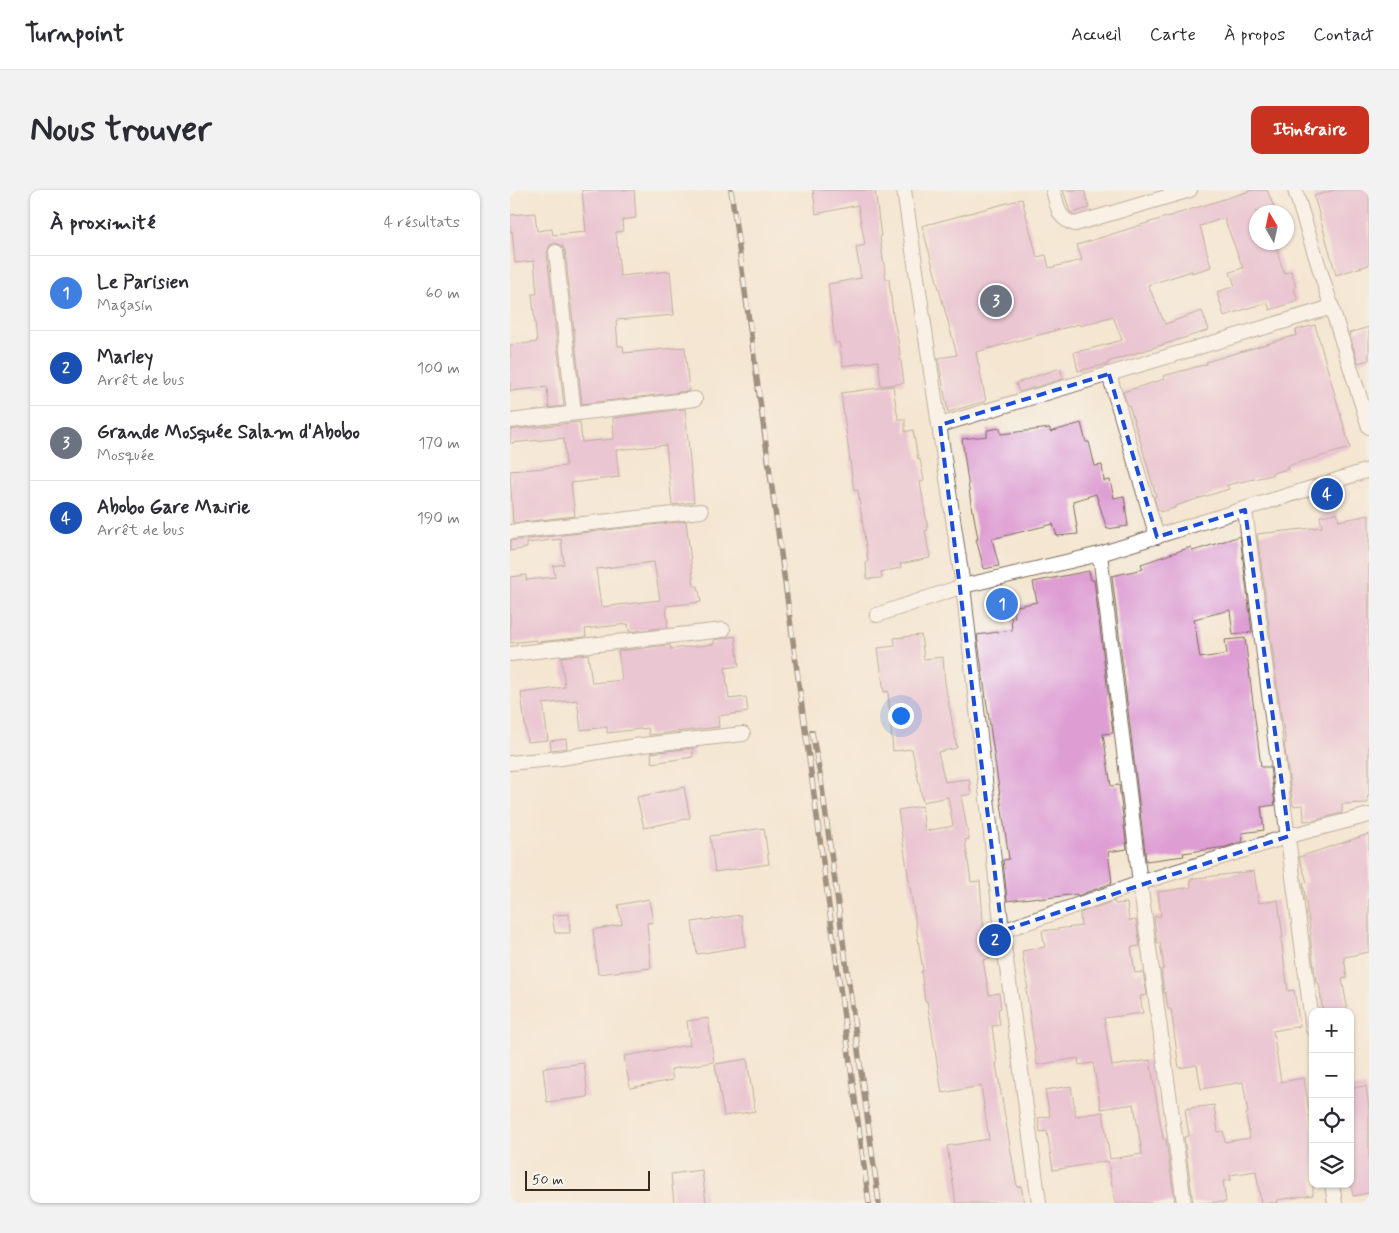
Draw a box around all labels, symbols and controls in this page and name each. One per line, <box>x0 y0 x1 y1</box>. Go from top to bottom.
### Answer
text: Turnpoint <box>25 19 125 50</box>
text: Accueil <box>1071 23 1122 47</box>
text: Carte <box>1150 23 1196 47</box>
text: À propos <box>1224 23 1285 47</box>
text: Contact <box>1313 23 1374 47</box>
button: Itinéraire <box>1251 106 1369 154</box>
text: Nous trouver <box>30 107 212 153</box>
north arrow <box>1249 205 1294 250</box>
text: À proximité <box>50 209 156 237</box>
text: 4 résultats <box>384 212 460 233</box>
text: Le Parisien <box>97 270 189 295</box>
pin: 3 <box>980 282 1012 320</box>
text: 1 <box>62 283 70 304</box>
text: 60 m <box>426 283 460 304</box>
text: Magasin <box>97 295 153 316</box>
text: Marley <box>97 345 153 370</box>
text: 2 <box>62 358 70 379</box>
text: 100 m <box>417 358 460 379</box>
text: Arrêt de bus <box>97 370 184 391</box>
text: Grande Mosquée Salam d'Abobo <box>97 420 360 445</box>
text: 3 <box>62 433 70 454</box>
text: 170 m <box>418 433 460 454</box>
text: Mosquée <box>97 445 155 466</box>
pin: 4 <box>1311 475 1343 513</box>
text: Abobo Gare Mairie <box>97 495 250 520</box>
text: 4 <box>61 508 71 529</box>
text: 190 m <box>417 508 460 529</box>
text: Arrêt de bus <box>97 520 184 541</box>
pin: 1 <box>986 585 1018 623</box>
your location <box>888 703 914 729</box>
pin: 2 <box>979 921 1011 959</box>
map controls <box>1309 1008 1354 1188</box>
button: + <box>1309 1008 1354 1053</box>
button: − <box>1309 1053 1354 1098</box>
button: locate <box>1309 1098 1354 1143</box>
button: layers <box>1309 1143 1354 1188</box>
scale bar <box>525 1168 650 1191</box>
text: 50 m <box>532 1171 563 1189</box>

